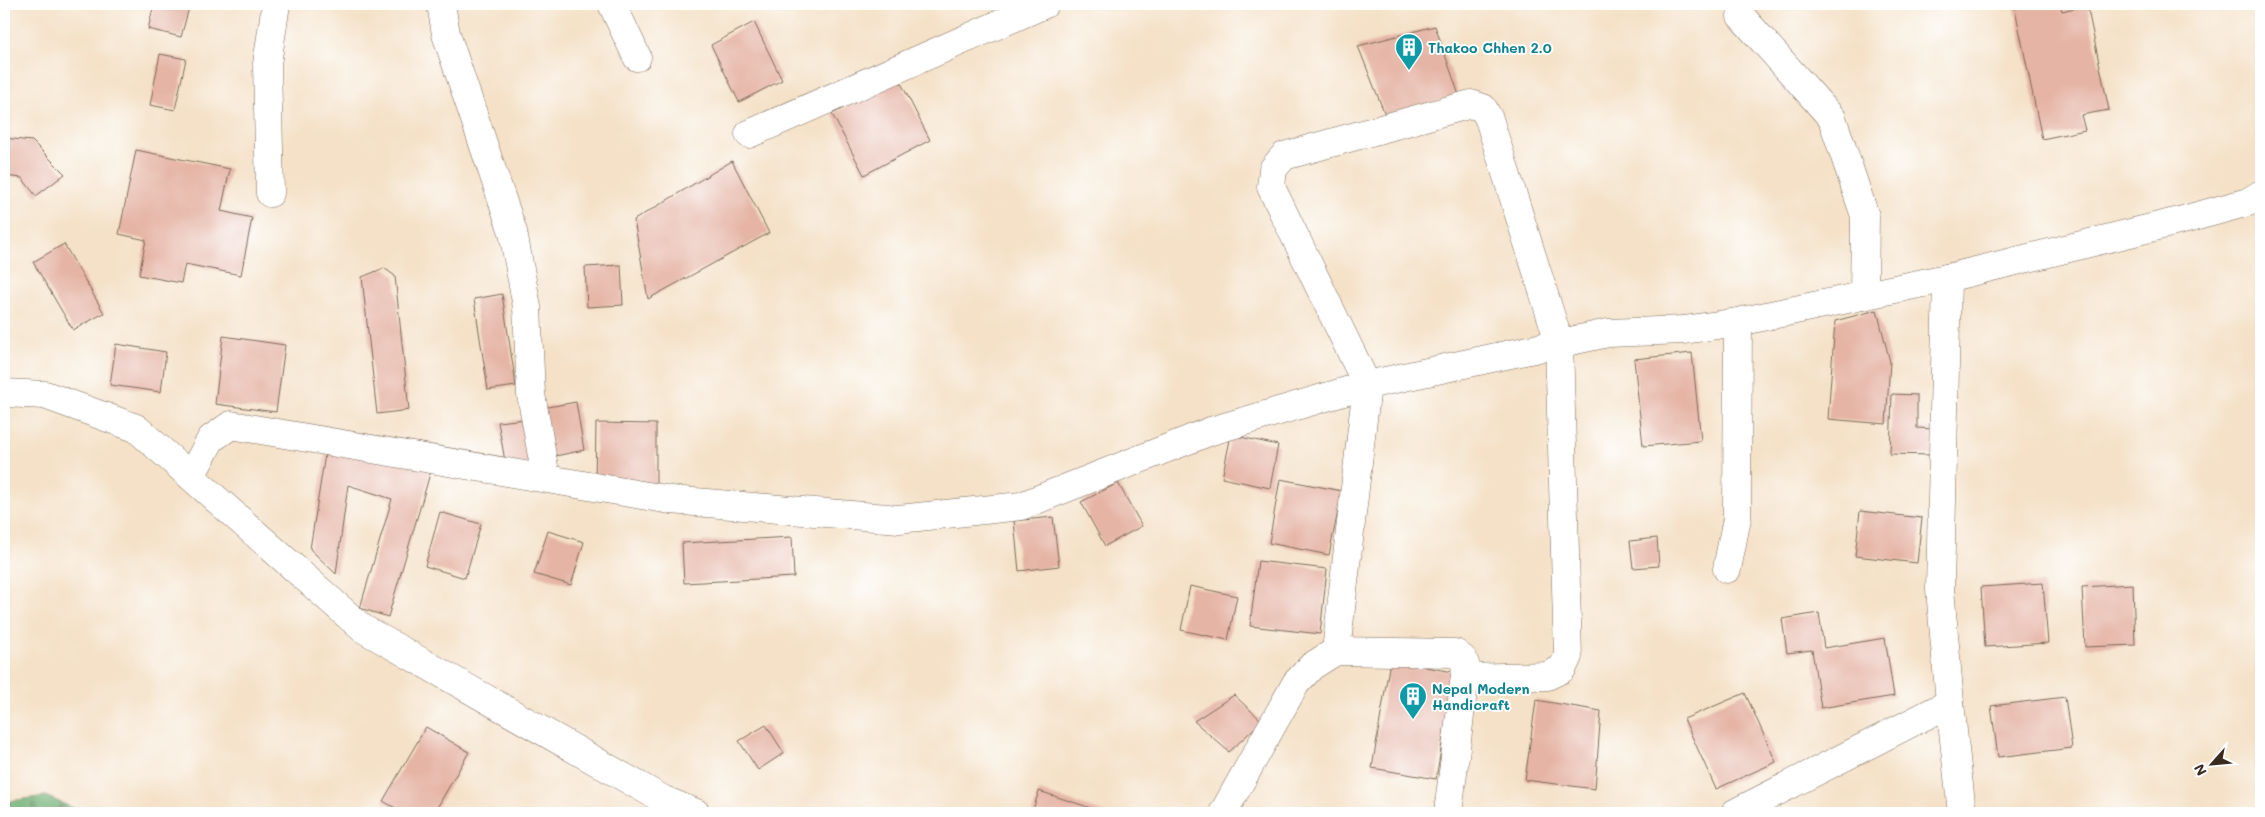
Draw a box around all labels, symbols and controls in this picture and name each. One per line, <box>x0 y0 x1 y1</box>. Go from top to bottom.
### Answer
building icon: Thakoo Chhen 2.0 <box>1394 32 1424 71</box>
place label: Thakoo Chhen 2.0 <box>1428 38 1552 57</box>
place label: Nepal Modern Handicraft <box>1432 679 1530 714</box>
building icon: Nepal Modern Handicraft <box>1398 681 1428 720</box>
north arrow <box>2188 740 2238 790</box>
text: N <box>2189 761 2211 779</box>

